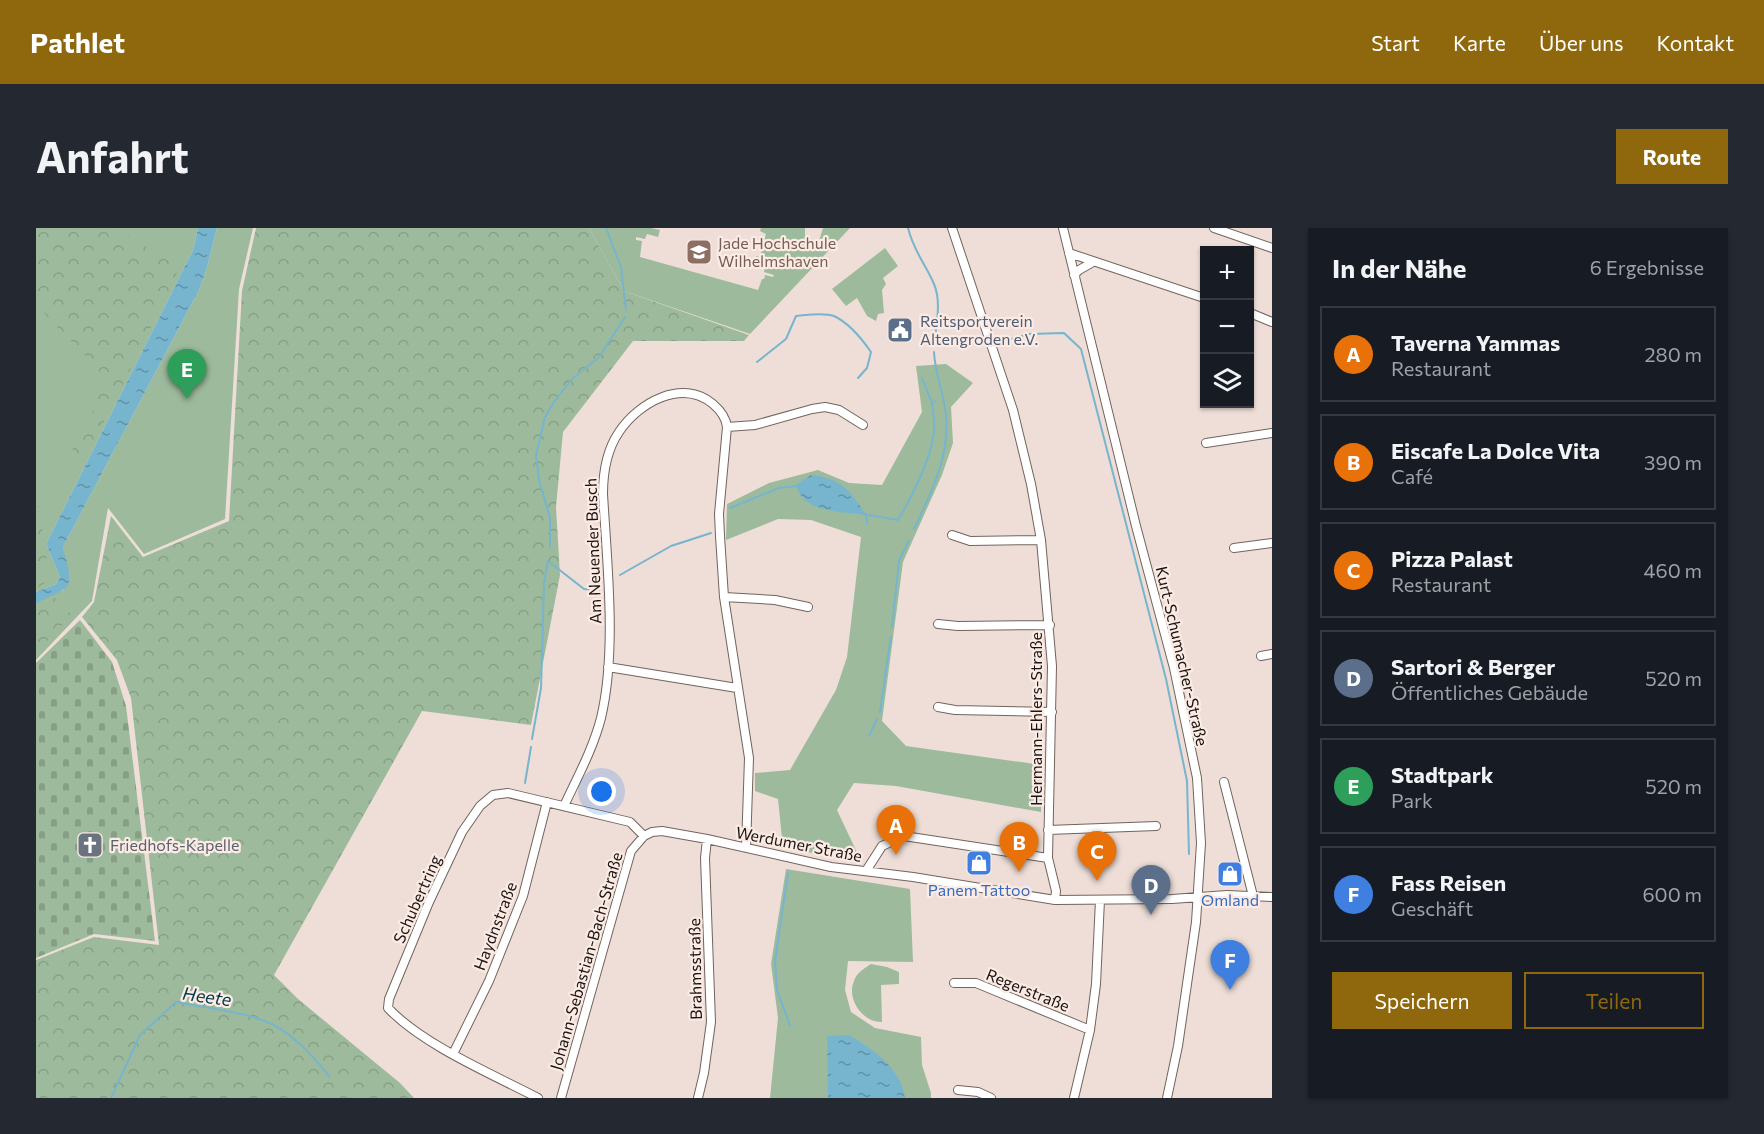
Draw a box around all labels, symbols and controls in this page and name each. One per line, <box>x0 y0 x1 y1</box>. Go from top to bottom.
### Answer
text: Pathlet <box>30 25 125 59</box>
text: Start <box>1371 30 1420 55</box>
text: Karte <box>1453 30 1506 55</box>
text: Über uns <box>1539 30 1623 55</box>
text: Kontakt <box>1656 30 1734 55</box>
button: Route <box>1616 129 1728 184</box>
text: Anfahrt <box>36 130 189 182</box>
place label: Jade Hochschule Wilhelmshaven <box>718 233 836 270</box>
school or university icon: Jade Hochschule Wilhelmshaven <box>684 237 714 267</box>
map controls <box>1200 246 1254 408</box>
button: + <box>1200 246 1254 300</box>
text: In der Nähe <box>1332 252 1467 283</box>
text: 6 Ergebnisse <box>1590 255 1704 279</box>
button: − <box>1200 300 1254 354</box>
place label: Reitsportverein Altengroden e.V. <box>920 311 1038 348</box>
public building icon: Reitsportverein Altengroden e.V. <box>885 315 915 345</box>
text: Taverna Yammas <box>1391 329 1560 356</box>
text: A <box>1346 342 1361 366</box>
text: 280 m <box>1644 342 1702 366</box>
pin: E <box>168 350 206 399</box>
button: layers <box>1200 354 1254 408</box>
text: Restaurant <box>1391 356 1491 380</box>
text: Eiscafe La Dolce Vita <box>1391 437 1600 464</box>
text: B <box>1347 450 1360 474</box>
text: 390 m <box>1644 450 1702 474</box>
text: Café <box>1391 464 1433 488</box>
street label: Am Neuender Busch <box>580 478 605 624</box>
text: Pizza Palast <box>1391 545 1513 572</box>
text: C <box>1347 558 1360 582</box>
text: 460 m <box>1644 558 1702 582</box>
street label: Kurt-Schumacher-Straße <box>1153 564 1212 748</box>
text: Restaurant <box>1391 572 1491 596</box>
street label: Hermann-Ehlers-Straße <box>1026 632 1045 806</box>
text: Sartori & Berger <box>1391 653 1555 680</box>
text: D <box>1346 666 1361 690</box>
text: 520 m <box>1645 666 1702 690</box>
text: Öffentliches Gebäude <box>1391 680 1588 704</box>
text: Stadtpark <box>1391 761 1493 788</box>
text: E <box>1348 774 1359 798</box>
text: 520 m <box>1645 774 1702 798</box>
your location <box>587 777 616 806</box>
text: Park <box>1391 788 1433 812</box>
pin: A <box>876 806 916 855</box>
street label: Werdumer Straße <box>734 822 864 865</box>
pin: B <box>1000 822 1038 872</box>
church icon: Friedhofs-Kapelle <box>75 830 105 860</box>
pin: C <box>1078 832 1116 881</box>
place label: Friedhofs-Kapelle <box>110 835 239 854</box>
shop icon: Panem Tattoo <box>964 848 994 878</box>
street label: Johann-Sebastian-Bach-Straße <box>545 850 626 1072</box>
street label: Schubertring <box>389 851 445 946</box>
shop icon: Omland <box>1215 859 1245 889</box>
pin: D <box>1132 866 1170 915</box>
text: Fass Reisen <box>1391 869 1506 896</box>
street label: Haydnstraße <box>469 879 520 973</box>
place label: Panem Tattoo <box>928 880 1030 899</box>
text: F <box>1348 882 1359 906</box>
text: 600 m <box>1642 882 1702 906</box>
place label: Omland <box>1201 890 1259 909</box>
text: Geschäft <box>1391 896 1473 920</box>
street label: Brahmsstraße <box>684 918 705 1020</box>
pin: F <box>1210 940 1250 990</box>
street label: Regerstraße <box>984 964 1073 1015</box>
button: Speichern <box>1332 972 1512 1029</box>
button: Teilen <box>1524 972 1704 1029</box>
water label: Heete <box>181 982 233 1010</box>

